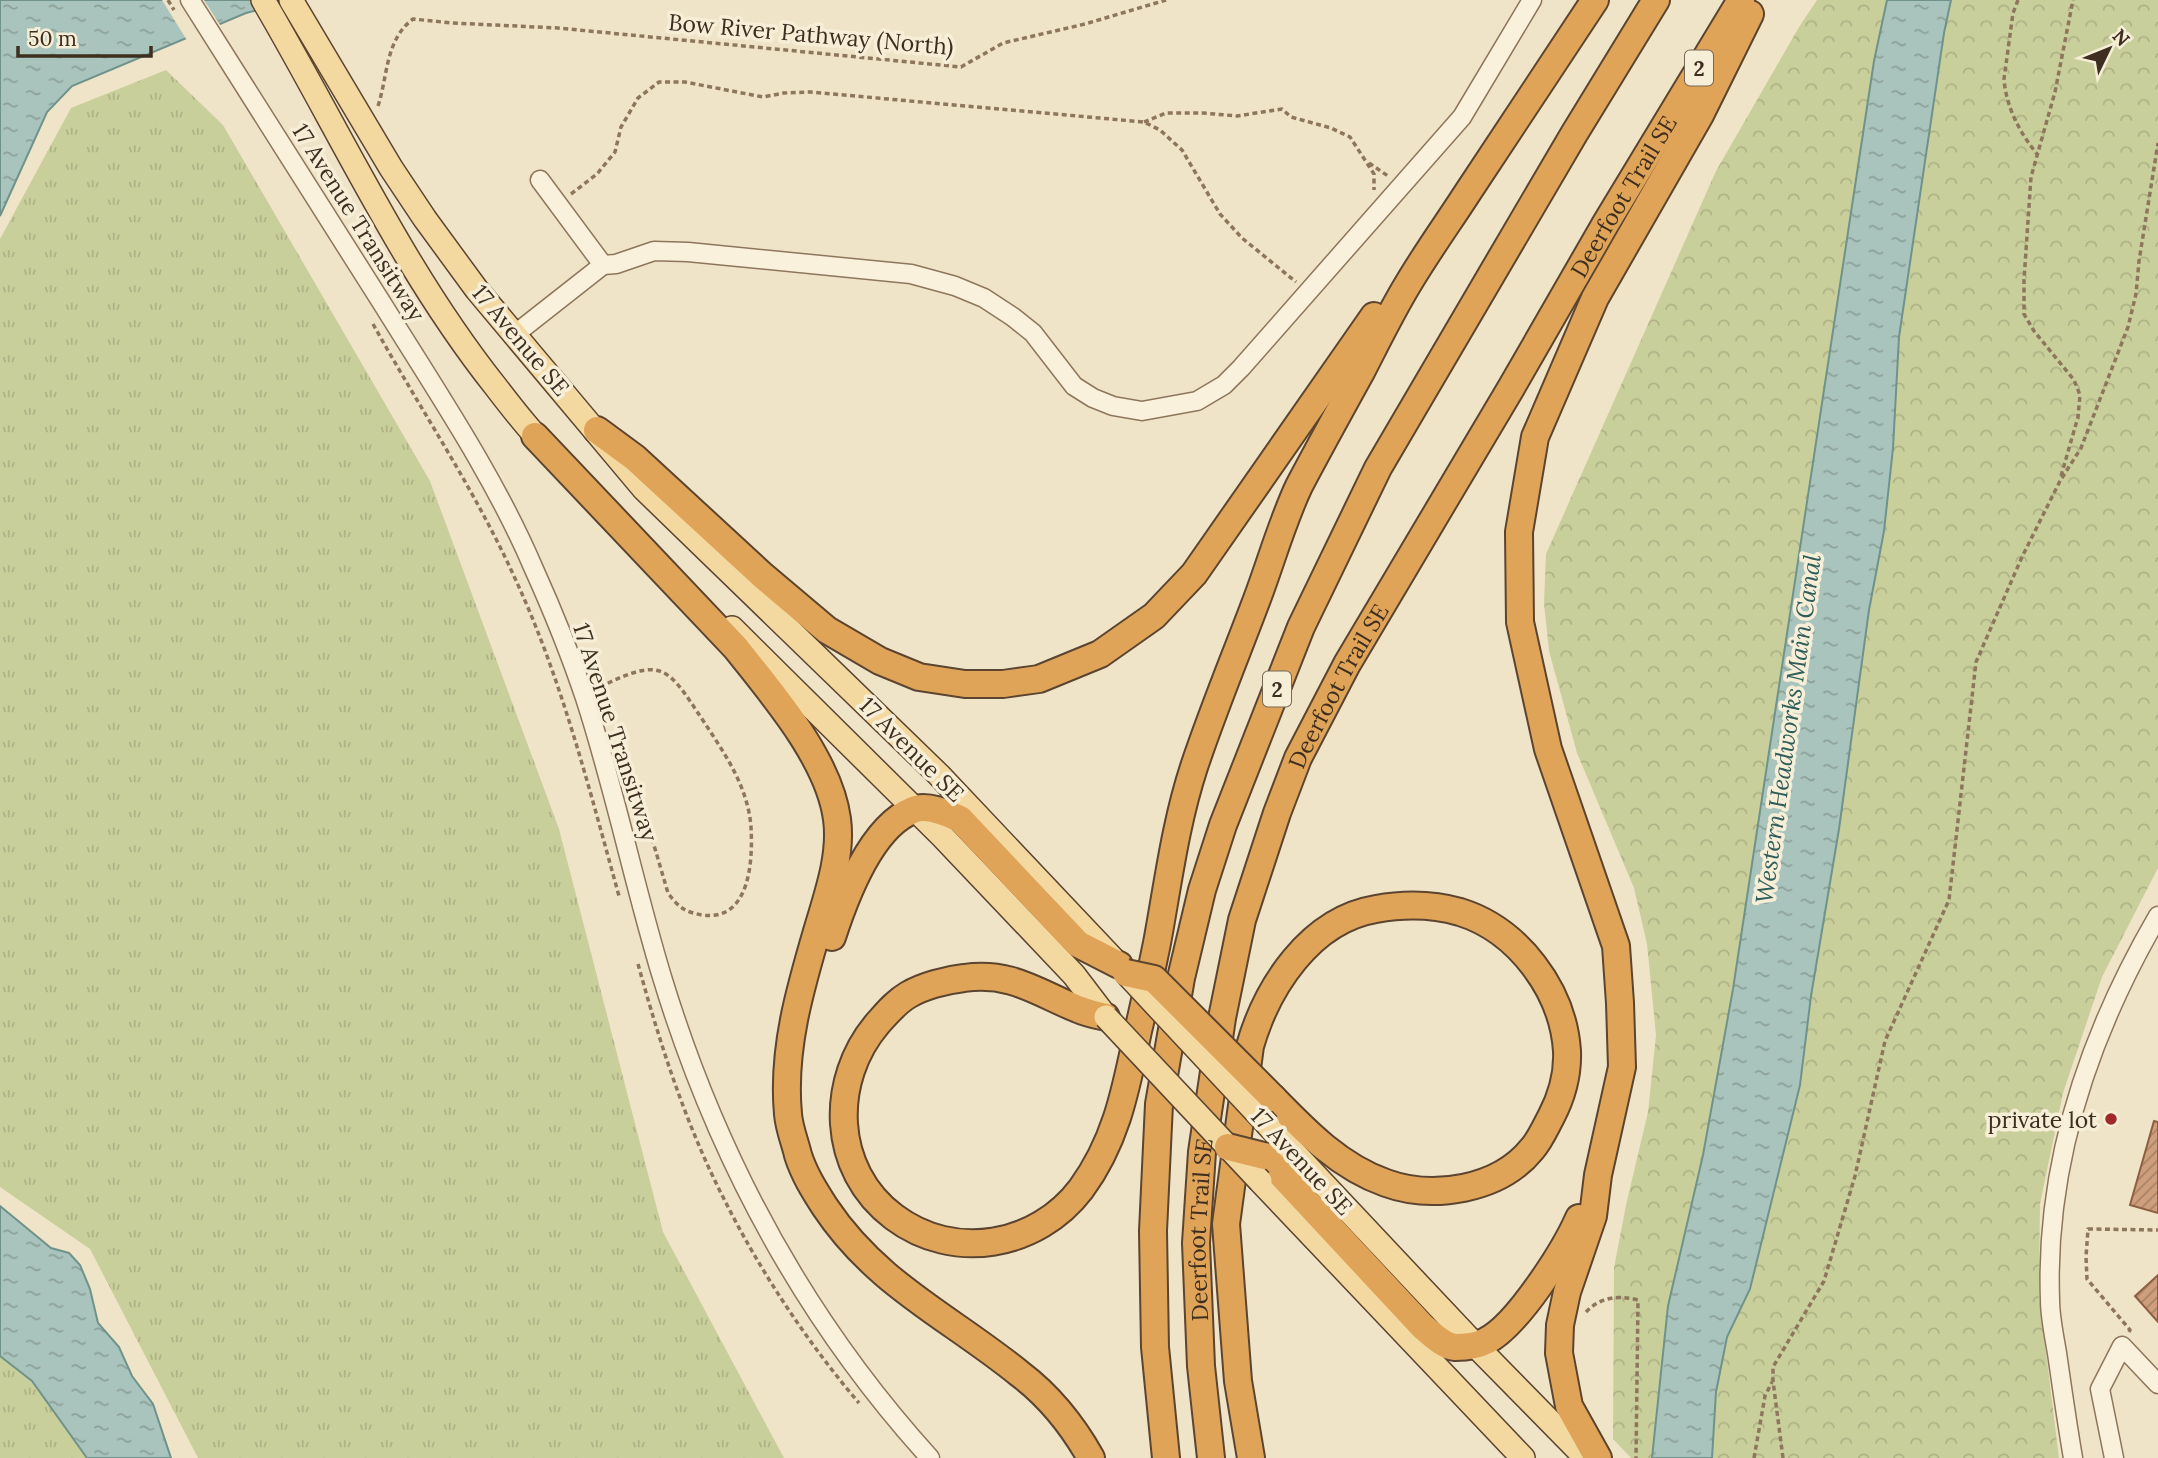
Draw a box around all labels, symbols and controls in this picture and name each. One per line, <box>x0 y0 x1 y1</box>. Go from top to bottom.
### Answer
street label: Bow River Pathway (North) <box>667 7 955 62</box>
scale bar <box>18 14 150 58</box>
north arrow <box>2074 14 2144 84</box>
text: N <box>2108 24 2135 51</box>
text: 50 m <box>28 25 77 52</box>
road number: 2 <box>1685 50 1713 86</box>
street label: Deerfoot Trail SE <box>1563 110 1682 282</box>
street label: 17 Avenue Transitway <box>286 118 432 327</box>
street label: 17 Avenue SE <box>466 278 576 402</box>
water label: Western Headworks Main Canal <box>1748 552 1828 905</box>
street label: Deerfoot Trail SE <box>1281 598 1394 772</box>
street label: 17 Avenue Transitway <box>567 619 665 846</box>
road number: 2 <box>1263 672 1291 706</box>
street label: 17 Avenue SE <box>853 690 971 808</box>
street label: 17 Avenue SE <box>1245 1101 1359 1221</box>
place label: private lot <box>1988 1105 2097 1134</box>
marker: private lot <box>2103 1111 2119 1127</box>
street label: Deerfoot Trail SE <box>1181 1136 1218 1322</box>

